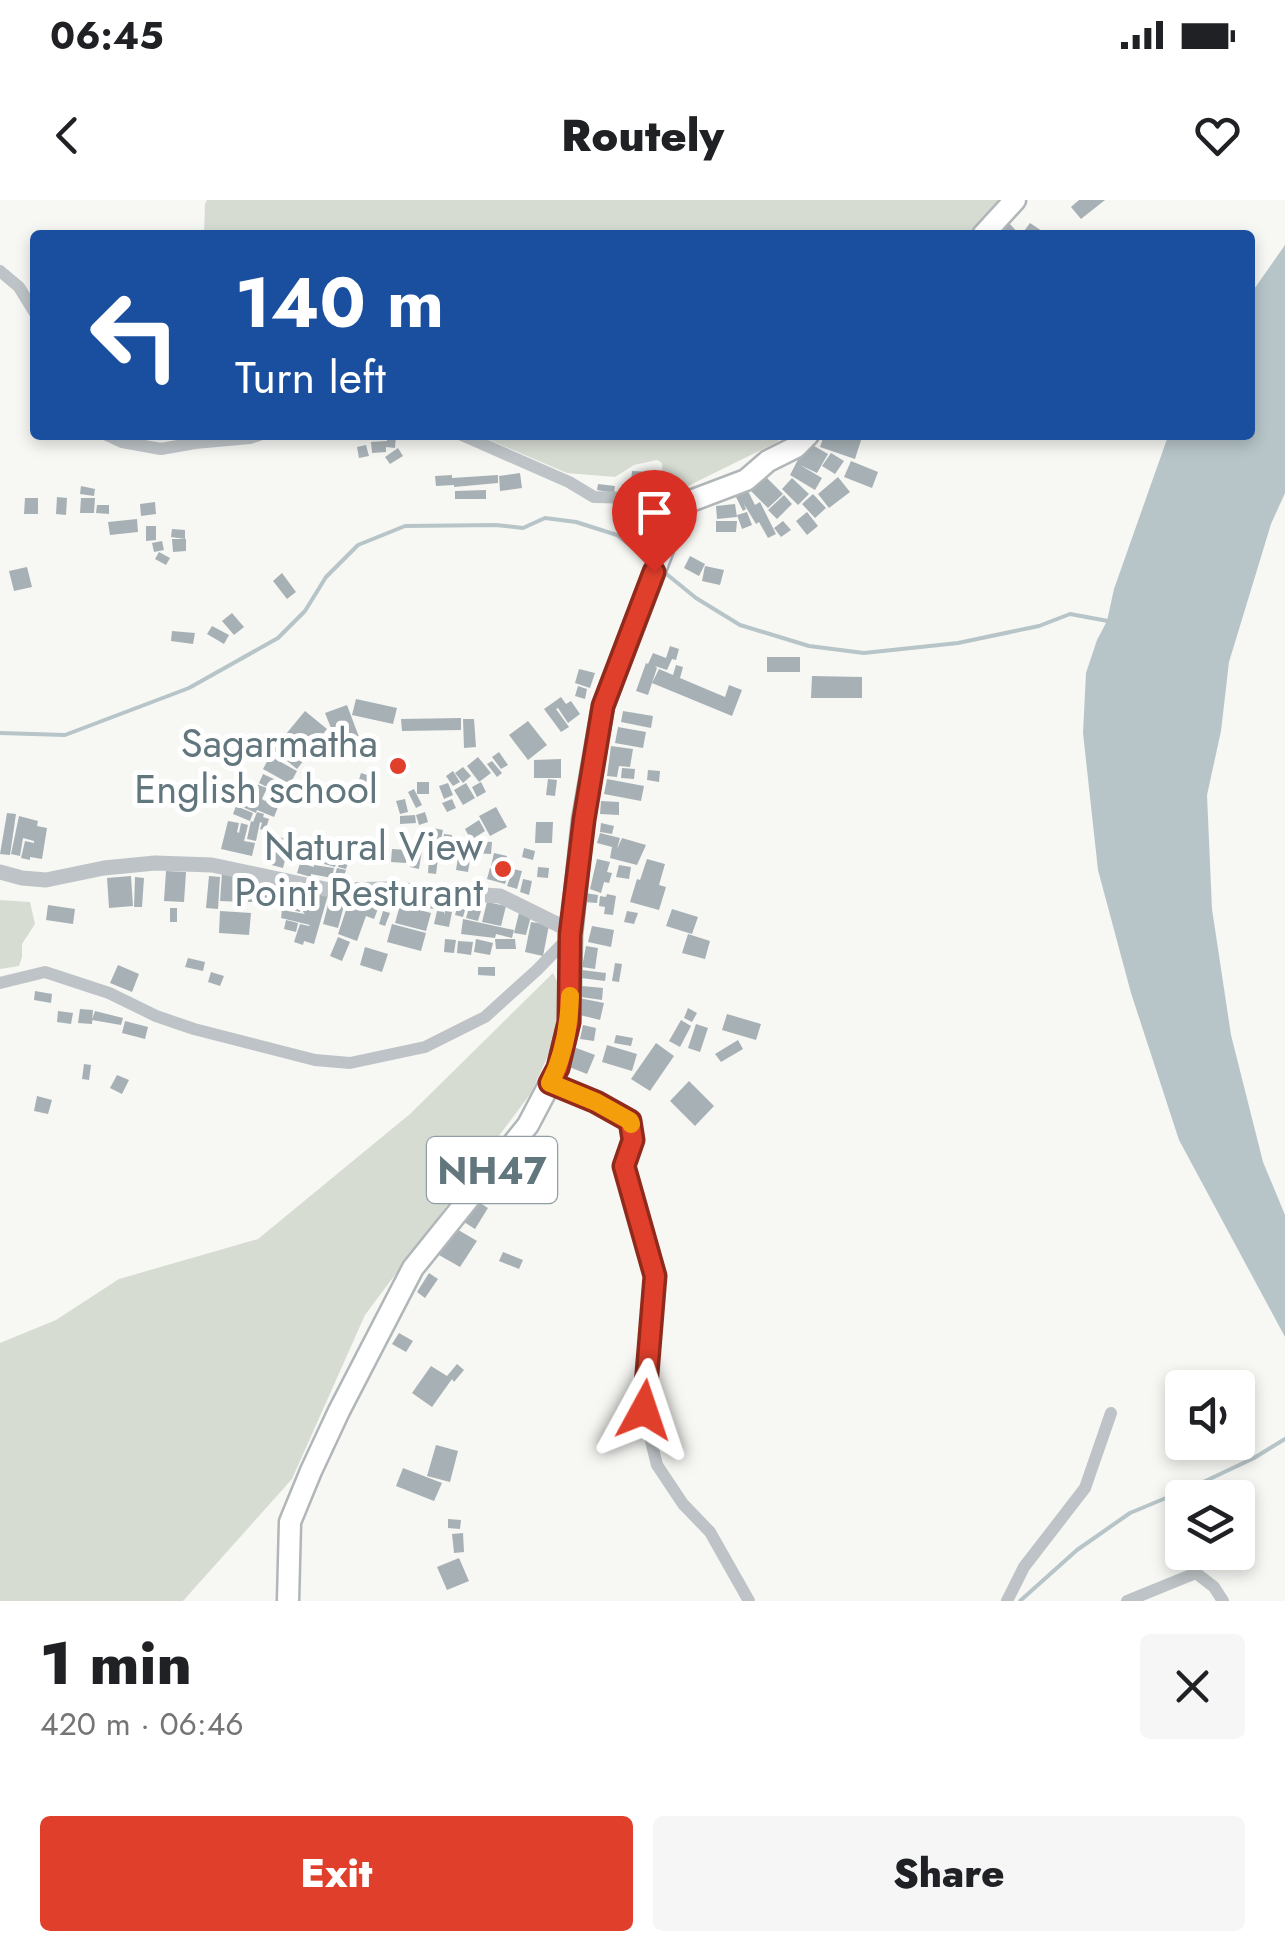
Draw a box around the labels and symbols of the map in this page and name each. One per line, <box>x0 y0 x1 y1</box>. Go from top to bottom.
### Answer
pin <box>612 470 697 573</box>
place label: Sagarmatha English school <box>134 714 378 818</box>
marker: Sagarmatha English school <box>387 755 409 777</box>
place label: Natural View Point Resturant <box>234 817 483 921</box>
marker: Natural View Point Resturant <box>492 858 514 880</box>
road number: NH47 <box>427 1137 557 1203</box>
position arrow <box>592 1358 696 1462</box>

